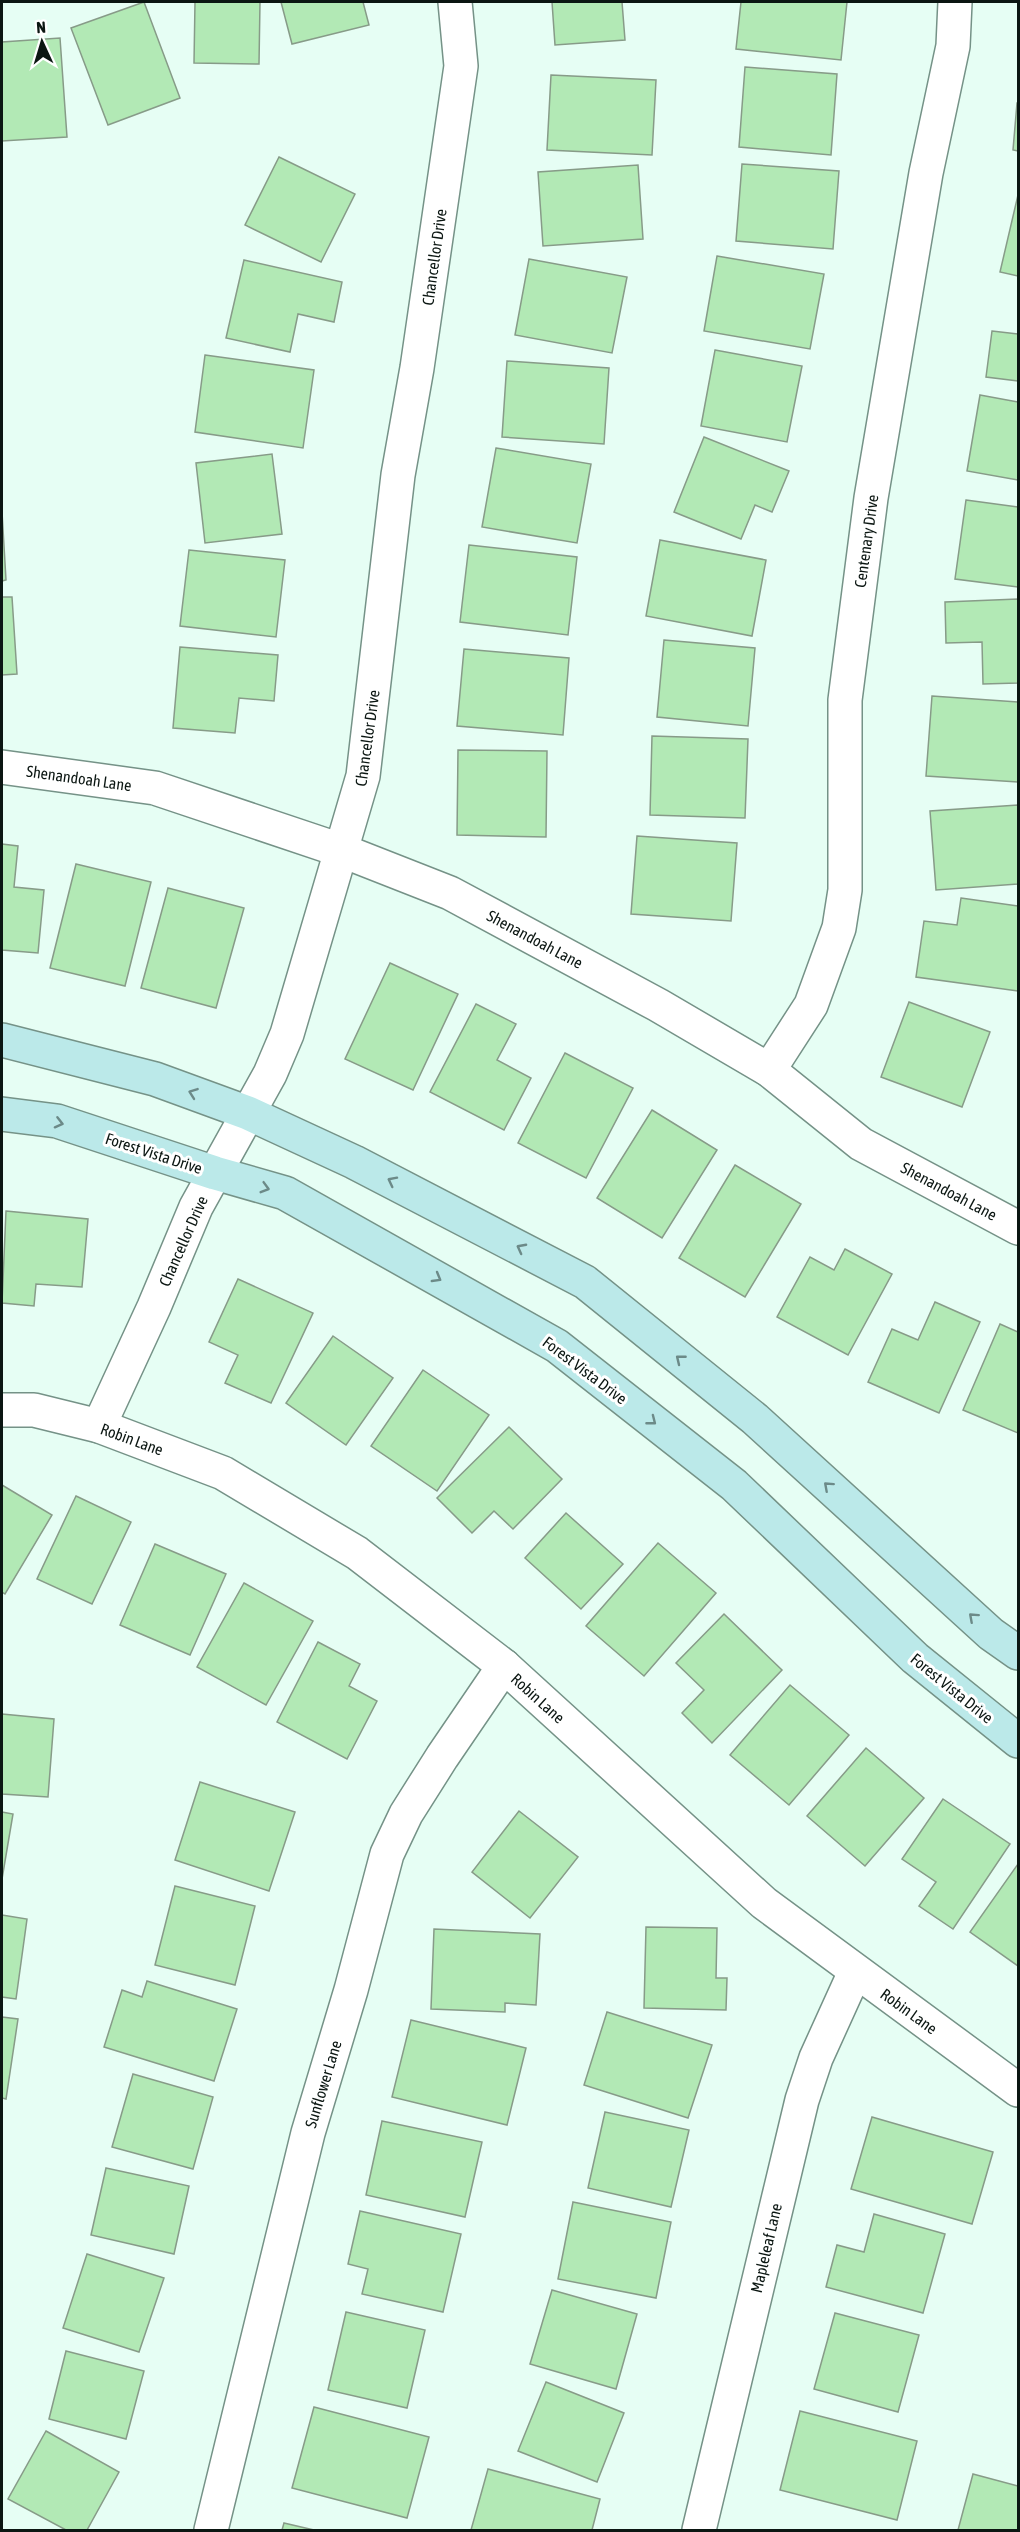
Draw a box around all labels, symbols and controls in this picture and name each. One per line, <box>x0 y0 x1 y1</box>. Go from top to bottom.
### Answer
north arrow <box>12 12 72 72</box>
text: N <box>36 18 46 36</box>
street label: Chancellor Drive <box>418 208 450 306</box>
street label: Centenary Drive <box>851 493 882 589</box>
street label: Chancellor Drive <box>351 689 383 787</box>
street label: Shenandoah Lane <box>25 762 133 794</box>
street label: Shenandoah Lane <box>484 906 586 972</box>
one-way arrow <box>188 1088 199 1100</box>
one-way arrow <box>54 1115 64 1128</box>
street label: Forest Vista Drive <box>103 1129 205 1177</box>
street label: Shenandoah Lane <box>898 1158 1000 1224</box>
one-way arrow <box>387 1177 398 1188</box>
one-way arrow <box>260 1180 270 1193</box>
street label: Chancellor Drive <box>155 1193 211 1289</box>
one-way arrow <box>516 1244 527 1256</box>
one-way arrow <box>431 1271 442 1282</box>
street label: Forest Vista Drive <box>539 1333 631 1407</box>
one-way arrow <box>676 1356 687 1367</box>
one-way arrow <box>645 1413 656 1424</box>
street label: Robin Lane <box>98 1419 166 1459</box>
one-way arrow <box>825 1482 835 1493</box>
one-way arrow <box>969 1613 979 1624</box>
street label: Forest Vista Drive <box>907 1649 997 1727</box>
street label: Robin Lane <box>508 1669 568 1727</box>
street label: Robin Lane <box>877 1984 941 2038</box>
street label: Sunflower Lane <box>301 2038 345 2130</box>
street label: Mapleleaf Lane <box>747 2202 786 2295</box>

